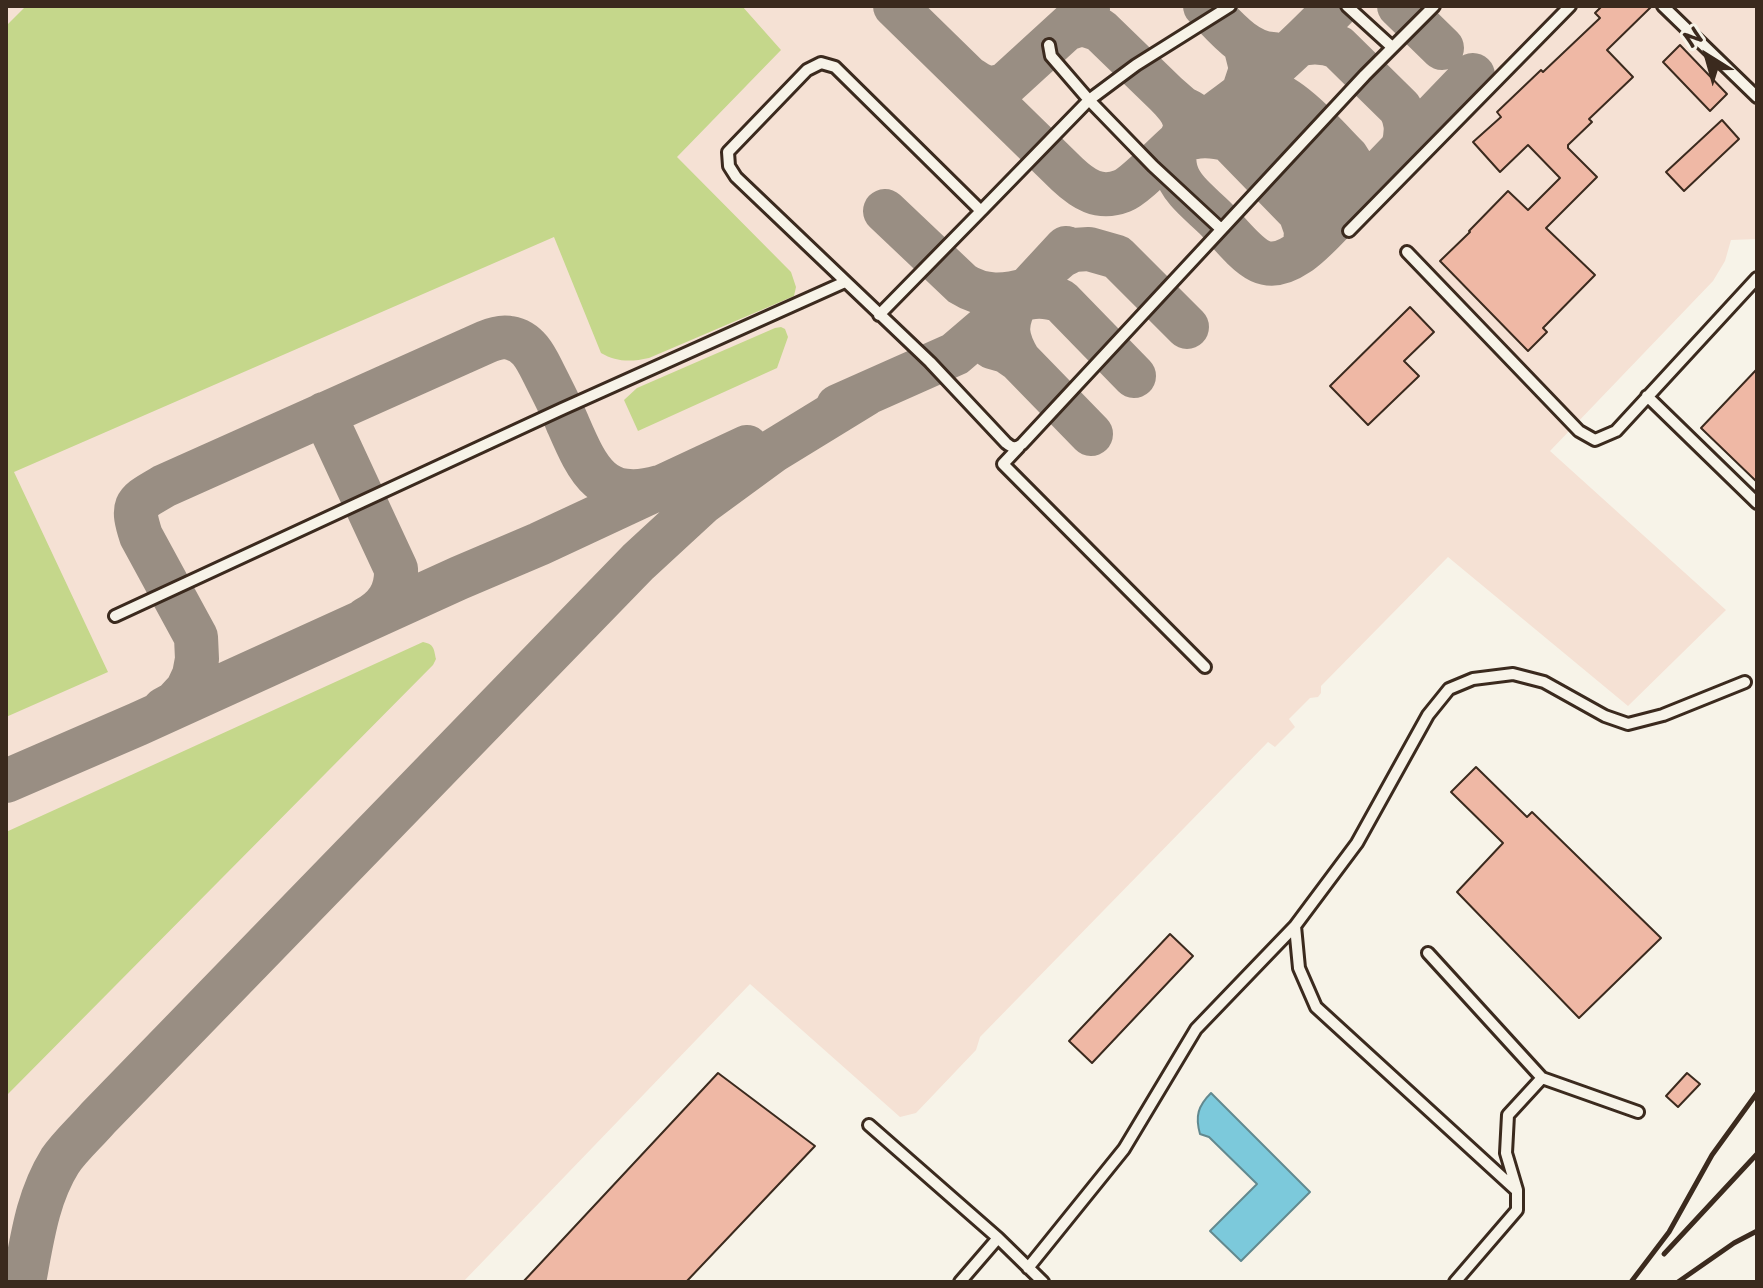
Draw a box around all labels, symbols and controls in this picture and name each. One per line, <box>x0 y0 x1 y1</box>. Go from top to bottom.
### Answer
north arrow <box>1667 16 1747 96</box>
text: N <box>1675 18 1709 55</box>

